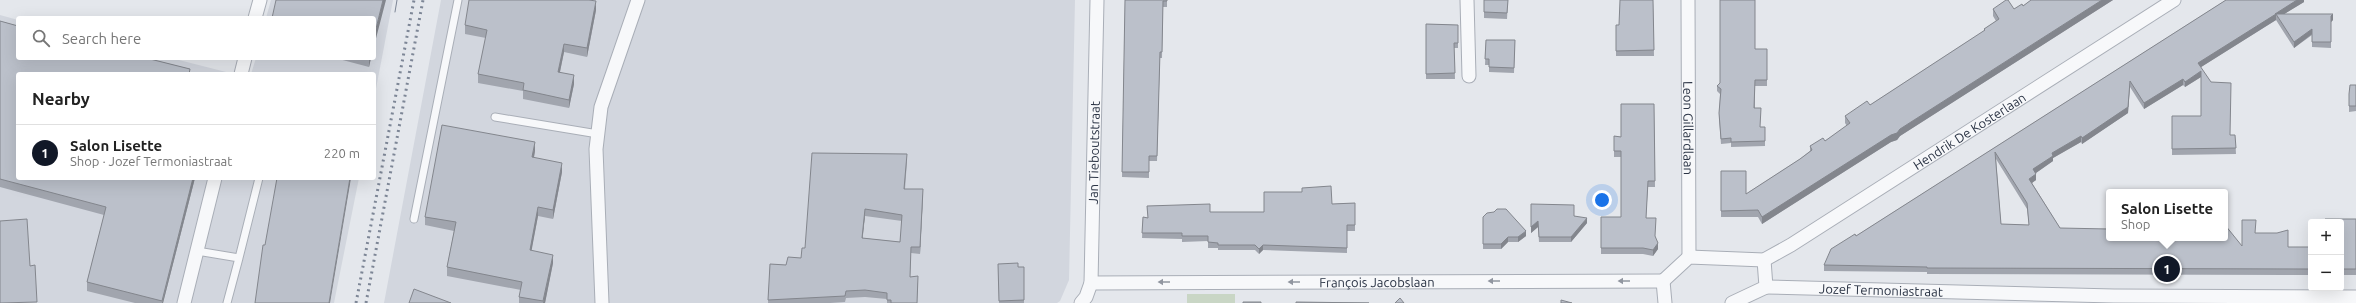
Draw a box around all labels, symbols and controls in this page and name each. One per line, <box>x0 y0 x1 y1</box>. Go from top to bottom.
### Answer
search box <box>16 16 376 60</box>
icon: search <box>30 27 52 49</box>
text: Search here <box>62 30 141 47</box>
street label: Leon Gillardlaan <box>1681 81 1696 175</box>
text: Nearby <box>32 89 90 108</box>
street label: Hendrik De Kosterlaan <box>1910 90 2028 172</box>
street label: Jan Tieboutstraat <box>1086 101 1102 205</box>
text: Salon Lisette <box>70 137 162 154</box>
text: 1 <box>41 146 49 160</box>
text: 220 m <box>324 146 360 160</box>
text: Shop · Jozef Termoniastraat <box>70 154 232 168</box>
popup <box>2106 189 2228 241</box>
your location <box>1592 190 1612 210</box>
text: Salon Lisette <box>2121 200 2213 217</box>
text: Shop <box>2121 217 2150 231</box>
map controls <box>2308 219 2344 291</box>
button: + <box>2308 219 2344 255</box>
pin: 1 <box>2154 254 2180 284</box>
button: − <box>2308 255 2344 291</box>
street label: François Jacobslaan <box>1319 275 1435 289</box>
one-way arrow <box>1487 278 1500 284</box>
one-way arrow <box>1617 278 1630 284</box>
one-way arrow <box>1157 279 1170 285</box>
one-way arrow <box>1287 279 1300 285</box>
street label: Jozef Termoniastraat <box>1819 281 1943 299</box>

